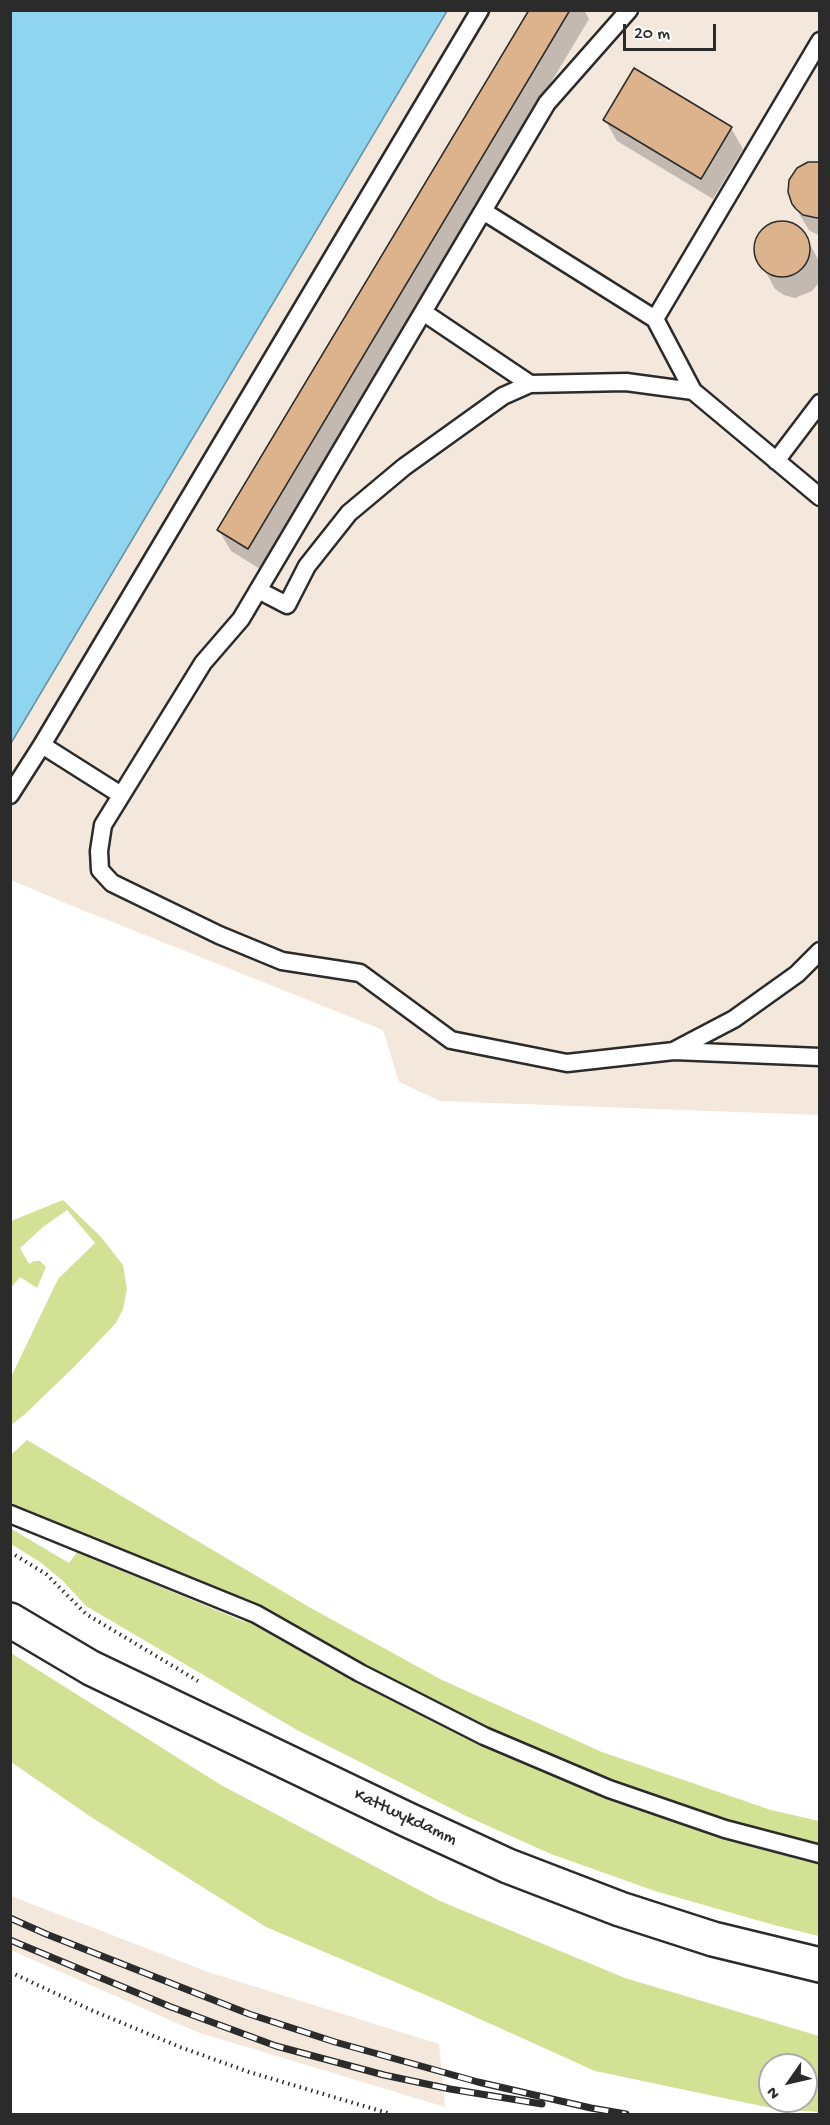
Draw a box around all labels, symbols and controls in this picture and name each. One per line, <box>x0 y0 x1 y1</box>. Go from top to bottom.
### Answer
scale bar <box>626 12 719 50</box>
text: 20 m <box>634 24 670 45</box>
street label: Kattwykdamm <box>350 1785 460 1851</box>
north arrow <box>758 2053 818 2113</box>
text: N <box>764 2083 785 2102</box>

